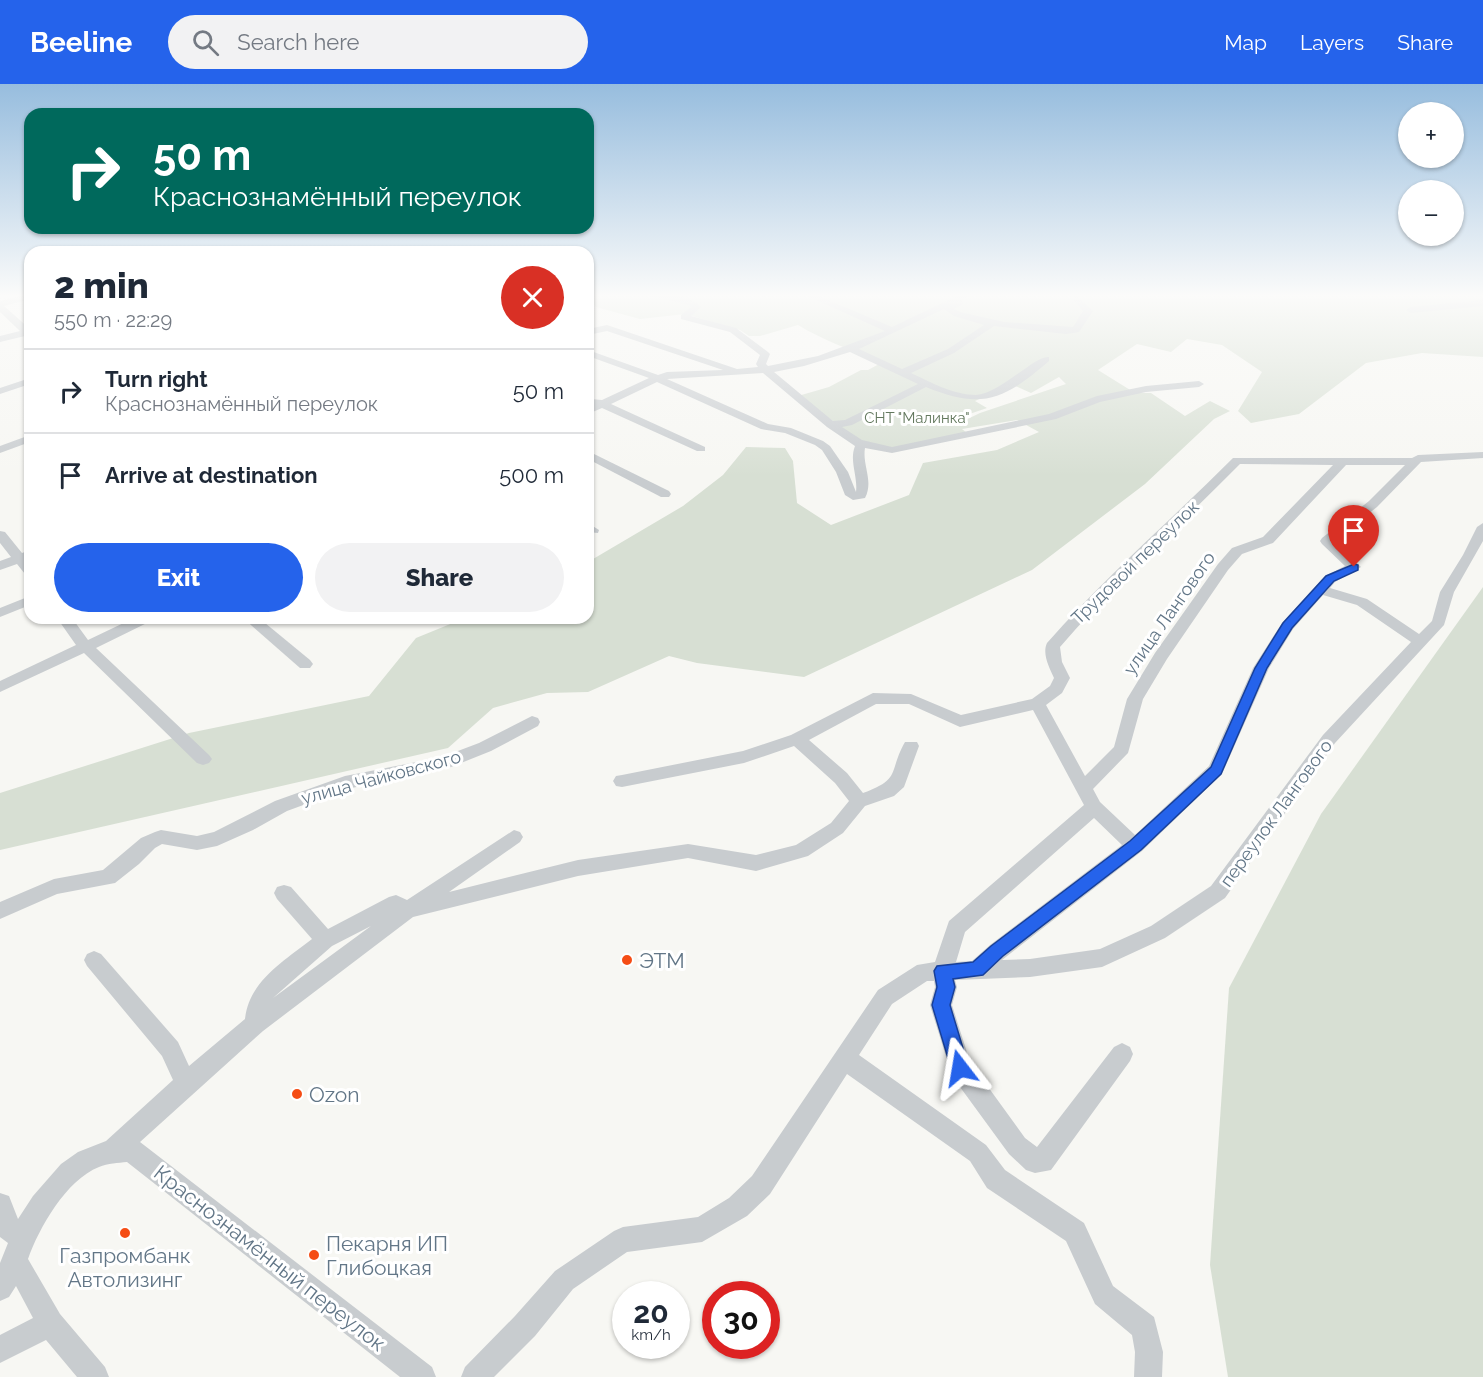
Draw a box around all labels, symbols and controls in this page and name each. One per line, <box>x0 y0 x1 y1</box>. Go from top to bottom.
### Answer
search box <box>168 15 588 69</box>
text: Beeline <box>30 26 132 59</box>
icon: search <box>189 26 222 59</box>
text: Search here <box>237 29 359 55</box>
text: Map <box>1224 30 1267 55</box>
text: Layers <box>1300 30 1364 55</box>
text: Share <box>1397 30 1453 55</box>
map controls <box>1398 102 1464 246</box>
button: + <box>1398 102 1464 168</box>
text: 50 m <box>153 131 251 180</box>
icon: right <box>54 132 132 210</box>
button: − <box>1398 180 1464 246</box>
text: Краснознамённый переулок <box>153 181 522 212</box>
text: 2 min <box>54 264 149 306</box>
button: close <box>501 266 564 329</box>
text: 550 m · 22:29 <box>54 308 172 332</box>
text: Turn right <box>105 366 208 392</box>
icon: right <box>54 375 87 408</box>
text: 50 m <box>513 378 564 404</box>
text: Краснознамённый переулок <box>105 392 378 416</box>
park label: СНТ "Малинка" <box>864 409 970 427</box>
icon: arrive <box>54 459 87 492</box>
text: Arrive at destination <box>105 462 318 488</box>
text: 500 m <box>499 462 564 488</box>
street label: Трудовой переулок <box>1067 496 1203 628</box>
pin <box>1328 505 1379 567</box>
icon: arrive <box>1337 514 1370 547</box>
button: Exit <box>54 543 303 612</box>
button: Share <box>315 543 564 612</box>
street label: улица Лангового <box>1119 547 1219 679</box>
street label: переулок Лангового <box>1216 735 1337 891</box>
street label: улица Чайковского <box>299 746 463 808</box>
place label: ЭТМ <box>639 948 685 973</box>
marker: ЭТМ <box>620 953 634 967</box>
position arrow <box>928 1036 992 1100</box>
place label: Ozon <box>309 1082 360 1107</box>
marker: Ozon <box>290 1087 304 1101</box>
street label: Краснознамённый переулок <box>149 1160 391 1356</box>
marker: Газпромбанк Автолизинг <box>118 1226 132 1240</box>
place label: Пекарня ИП Глибоцкая <box>326 1231 448 1280</box>
place label: Газпромбанк Автолизинг <box>59 1243 191 1292</box>
marker: Пекарня ИП Глибоцкая <box>307 1248 321 1262</box>
speed limit sign: 30 <box>702 1281 780 1359</box>
text: 20 <box>633 1295 669 1330</box>
text: km/h <box>631 1326 671 1344</box>

